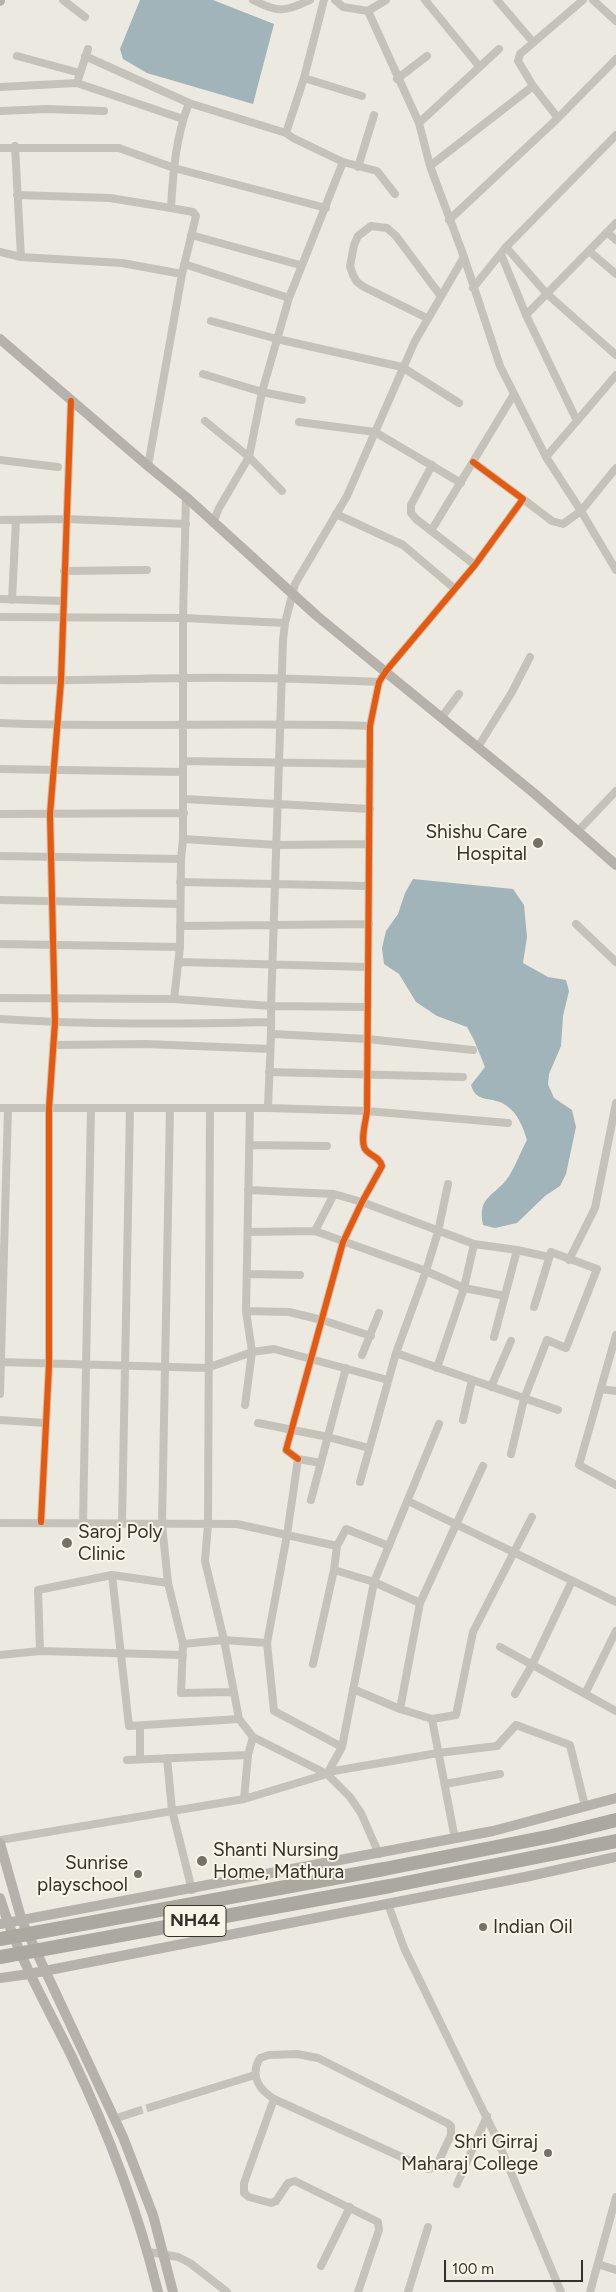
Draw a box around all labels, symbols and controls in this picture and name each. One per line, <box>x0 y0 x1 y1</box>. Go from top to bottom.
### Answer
place label: Shishu Care Hospital <box>425 821 527 865</box>
marker: Shishu Care Hospital <box>531 836 545 850</box>
place label: Saroj Poly Clinic <box>78 1521 163 1565</box>
marker: Saroj Poly Clinic <box>60 1536 74 1550</box>
place label: Shanti Nursing Home, Mathura <box>213 1839 344 1883</box>
place label: Sunrise playschool <box>37 1852 128 1896</box>
marker: Shanti Nursing Home, Mathura <box>195 1854 209 1868</box>
marker: Sunrise playschool <box>132 1868 144 1880</box>
road number: NH44 <box>164 1905 226 1936</box>
place label: Indian Oil <box>493 1916 573 1938</box>
marker: Indian Oil <box>477 1921 489 1933</box>
place label: Shri Girraj Maharaj College <box>401 2131 538 2175</box>
marker: Shri Girraj Maharaj College <box>542 2147 554 2159</box>
scale bar <box>446 2250 585 2282</box>
text: 100 m <box>452 2260 494 2278</box>

